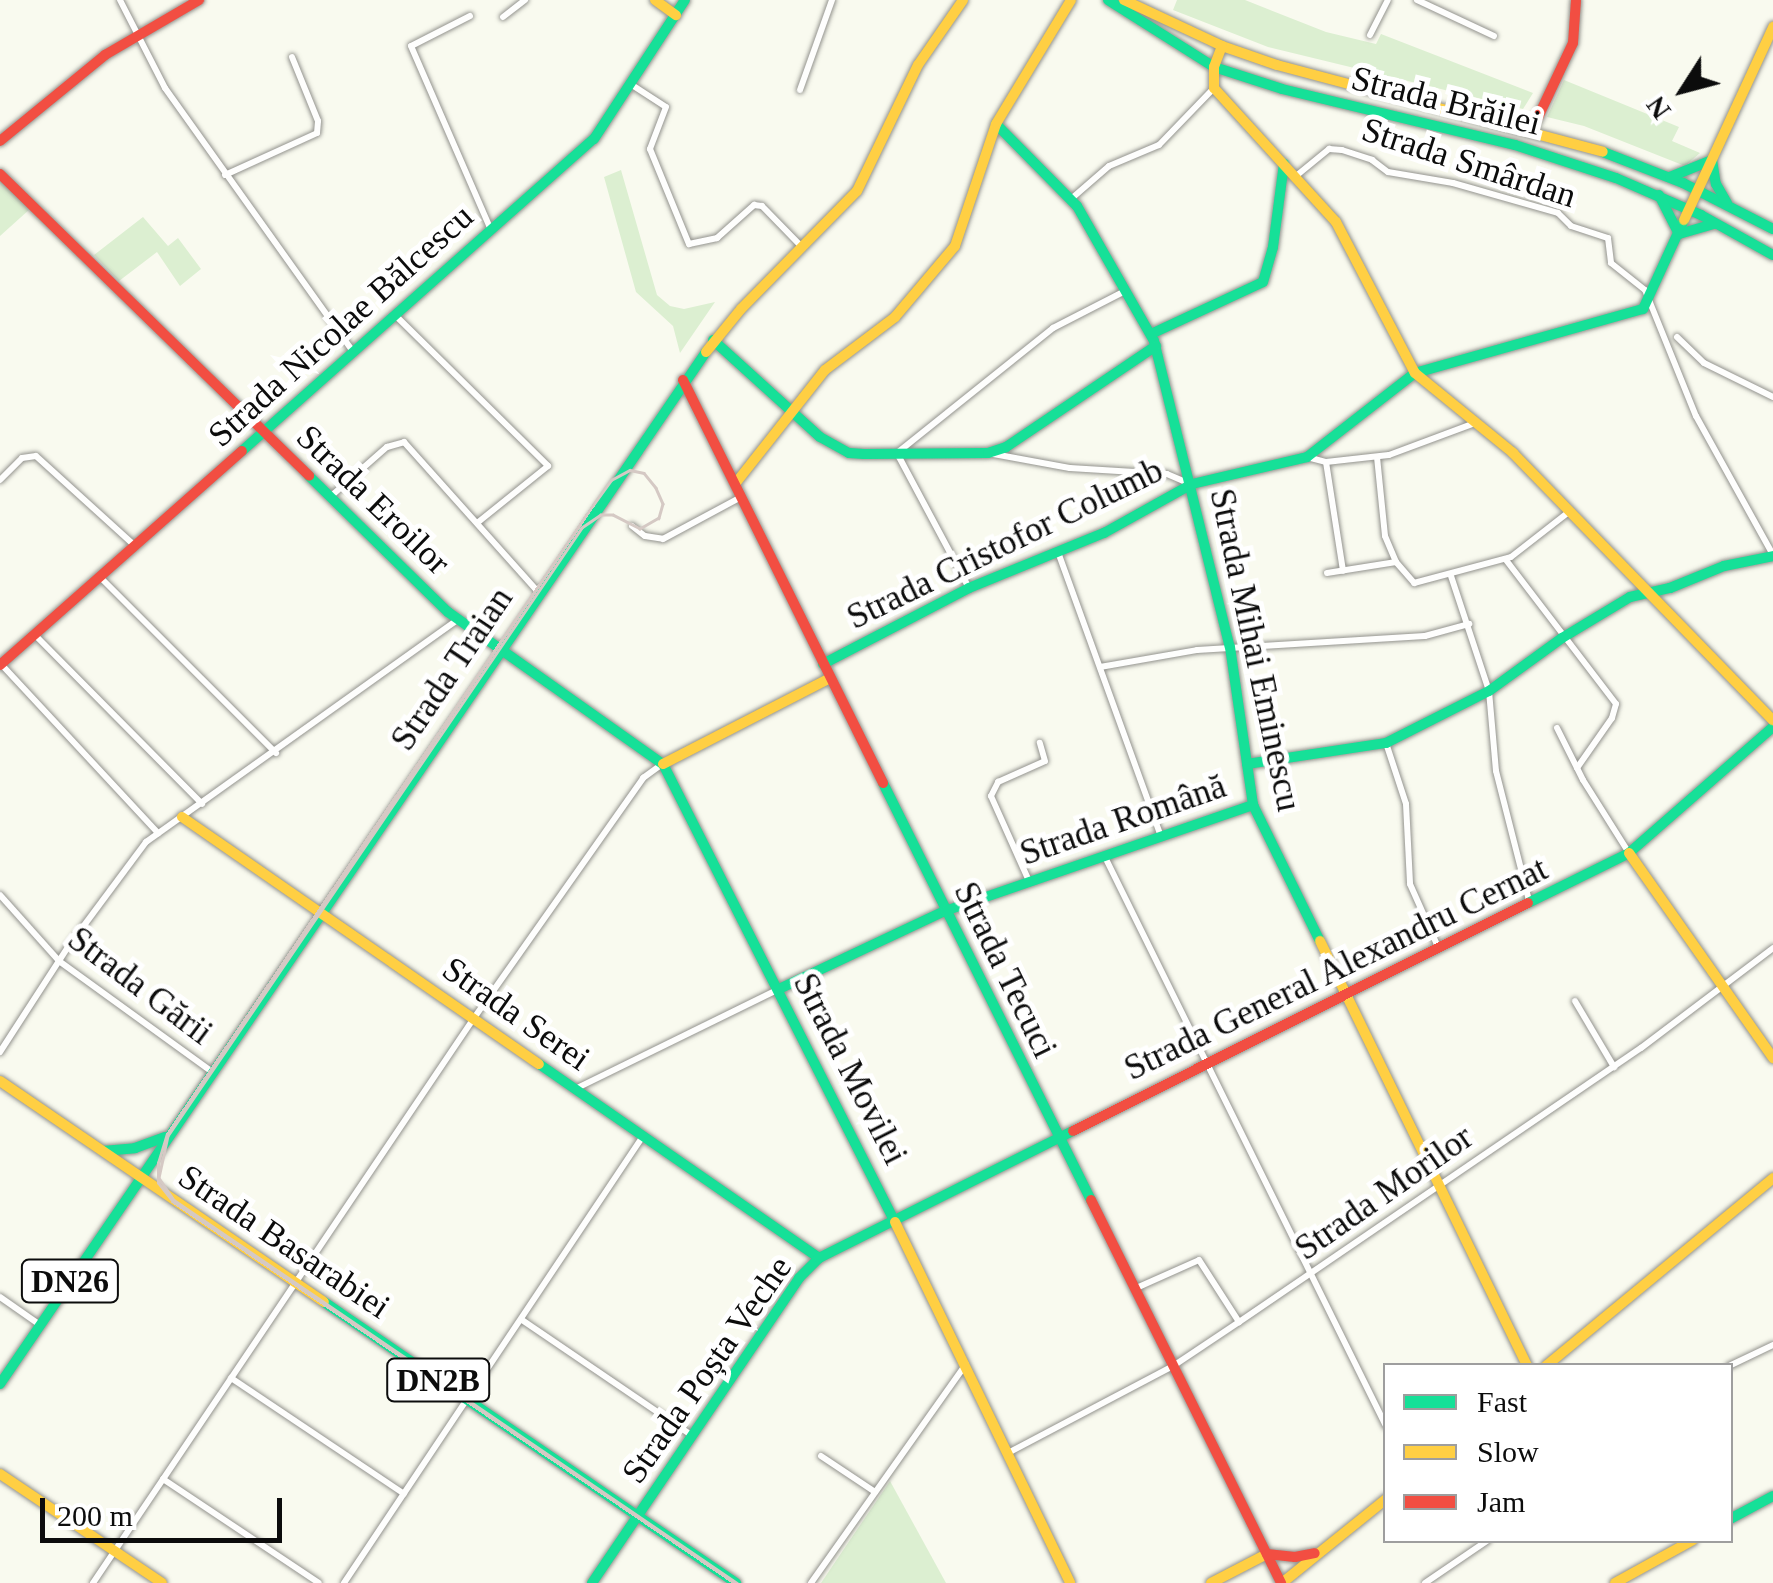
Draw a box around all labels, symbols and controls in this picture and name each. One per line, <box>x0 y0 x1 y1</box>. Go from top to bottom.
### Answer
north arrow <box>1633 40 1733 140</box>
street label: Strada Brăilei <box>1347 57 1545 145</box>
text: N <box>1640 91 1677 125</box>
street label: Strada Smârdan <box>1357 109 1581 217</box>
street label: Strada Nicolae Bălcescu <box>200 196 482 456</box>
street label: Strada Eroilor <box>287 416 459 584</box>
street label: Strada Cristofor Columb <box>840 449 1170 639</box>
street label: Strada Mihai Eminescu <box>1200 485 1310 815</box>
street label: Strada Traian <box>382 579 522 759</box>
street label: Strada Română <box>1015 765 1231 875</box>
street label: Strada General Alexandru Cernat <box>1117 848 1555 1090</box>
street label: Strada Tecuci <box>944 875 1066 1065</box>
street label: Strada Gării <box>59 918 221 1054</box>
street label: Strada Serei <box>434 948 598 1080</box>
street label: Strada Movilei <box>784 966 916 1172</box>
street label: Strada Morilor <box>1287 1116 1481 1270</box>
street label: Strada Basarabiei <box>170 1156 398 1328</box>
street label: Strada Poșta Veche <box>613 1248 801 1492</box>
road number: DN26 <box>20 1254 120 1308</box>
road number: DN2B <box>386 1353 490 1407</box>
legend <box>1383 1363 1733 1543</box>
text: Fast <box>1477 1385 1527 1418</box>
text: Slow <box>1477 1435 1539 1468</box>
scale bar <box>45 1478 288 1540</box>
text: Jam <box>1477 1485 1525 1518</box>
text: 200 m <box>57 1499 133 1532</box>

